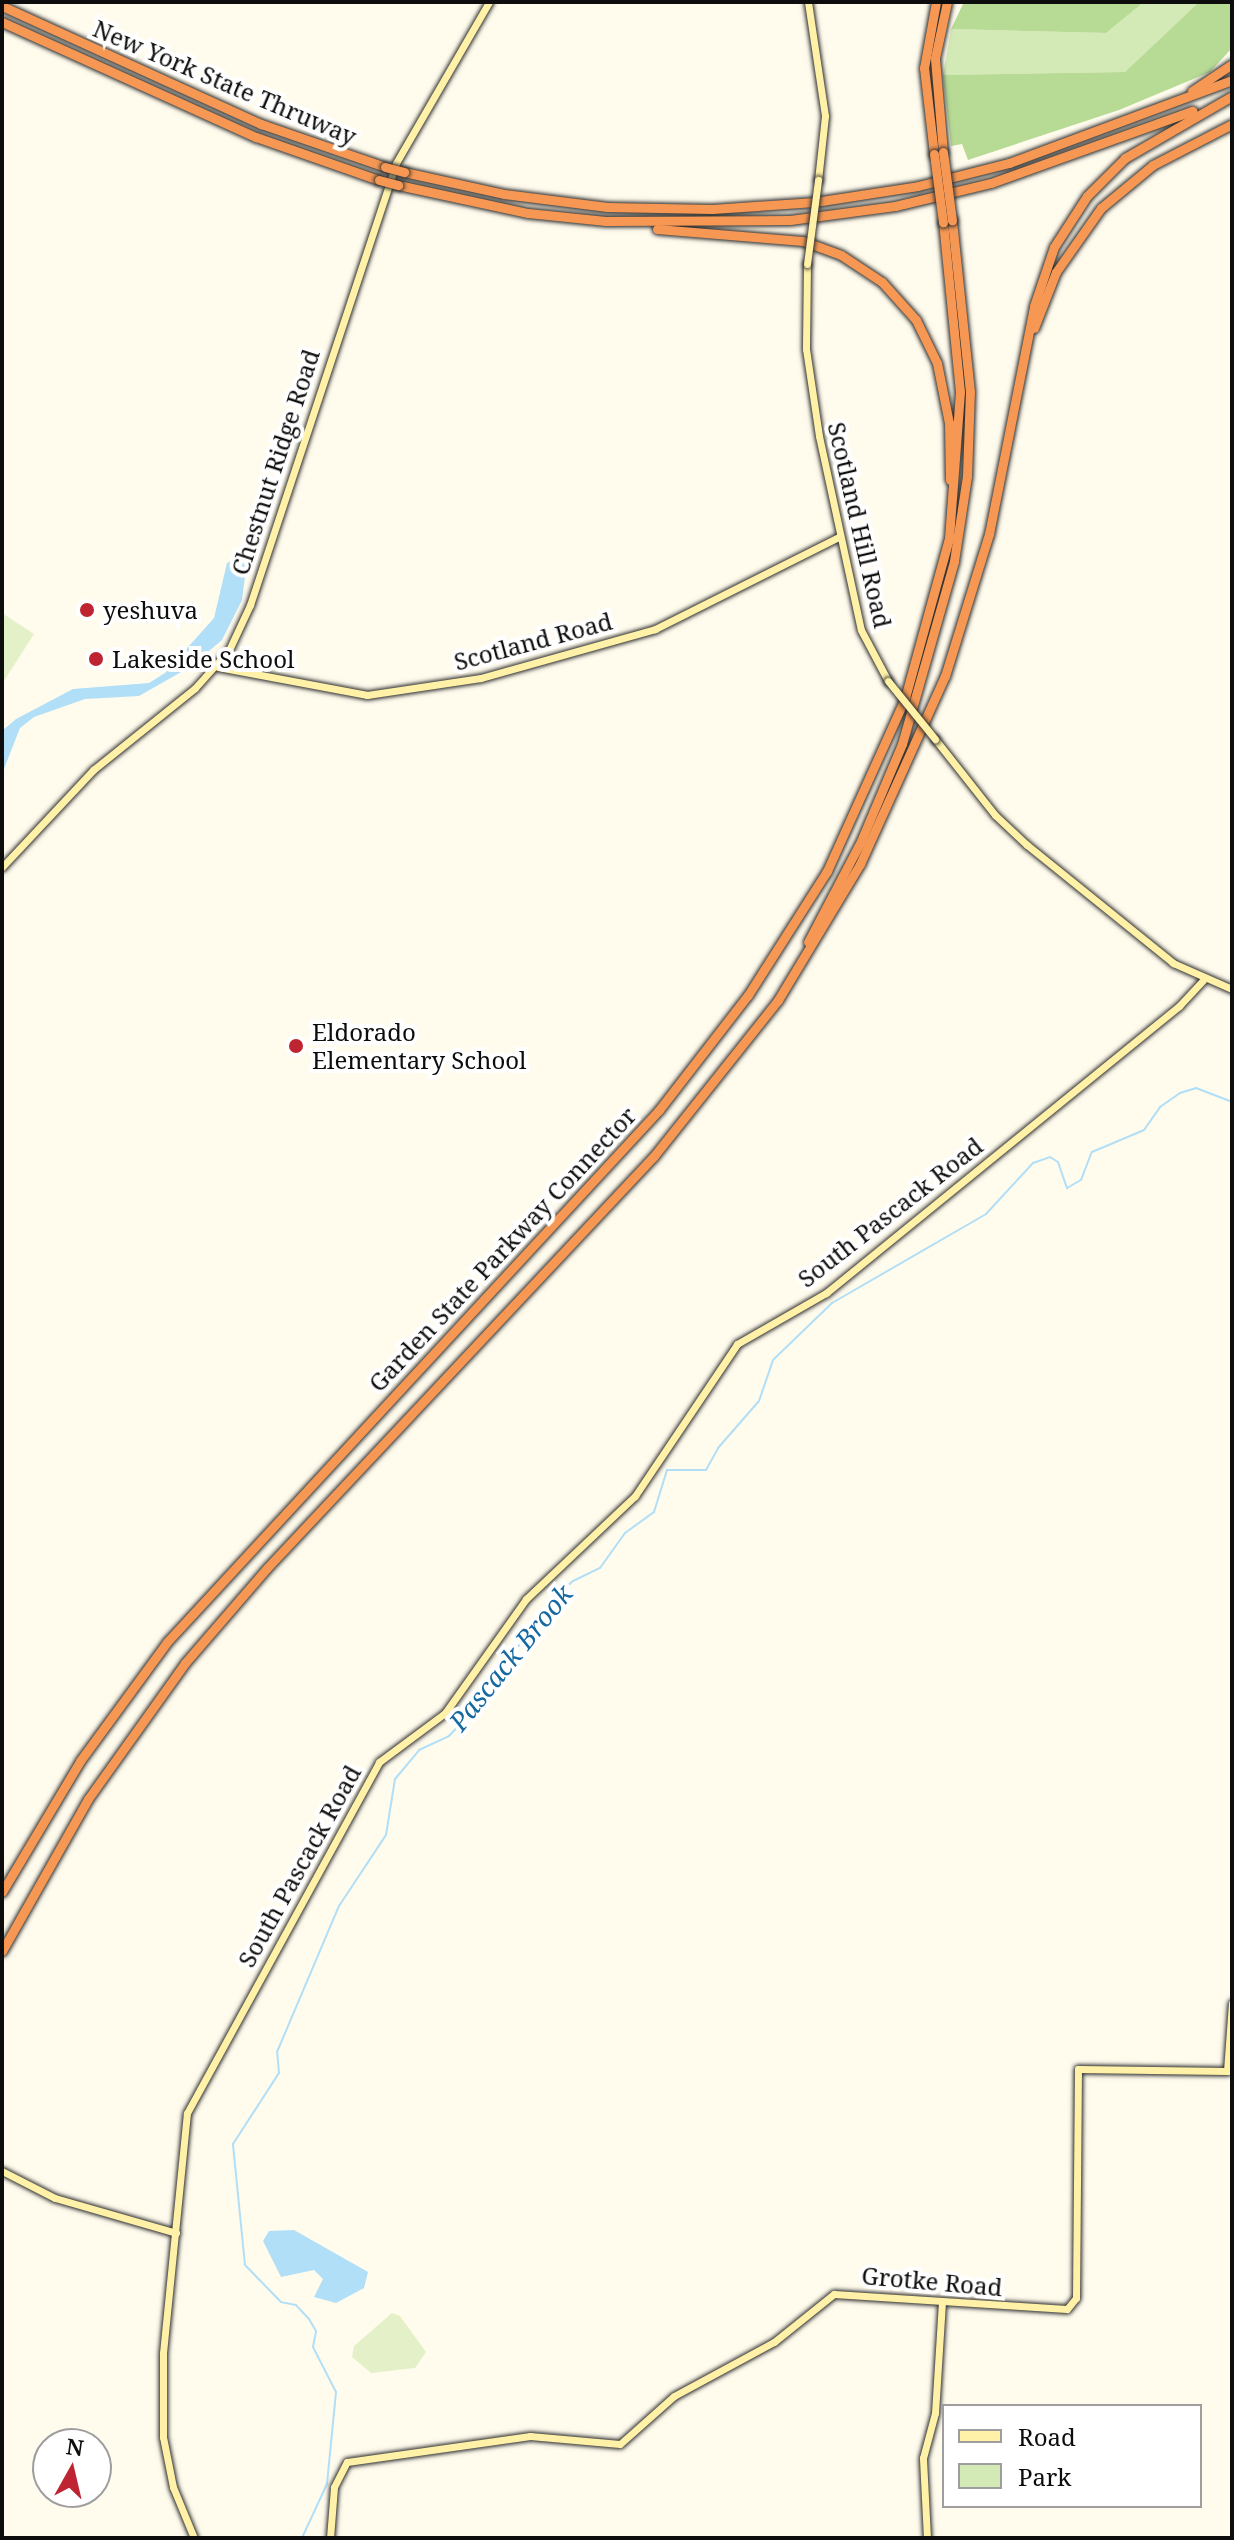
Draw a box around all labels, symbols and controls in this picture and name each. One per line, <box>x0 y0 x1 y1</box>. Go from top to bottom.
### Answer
street label: New York State Thruway <box>89 13 361 151</box>
street label: Chestnut Ridge Road <box>225 346 325 578</box>
street label: Scotland Hill Road <box>822 419 898 631</box>
place label: yeshuva <box>103 596 198 624</box>
marker: yeshuva <box>78 601 96 619</box>
street label: Scotland Road <box>451 606 615 676</box>
place label: Lakeside School <box>112 645 294 673</box>
marker: Lakeside School <box>87 650 105 668</box>
place label: Eldorado Elementary School <box>312 1018 527 1074</box>
marker: Eldorado Elementary School <box>287 1037 305 1055</box>
street label: Garden State Parkway Connector <box>362 1101 642 1397</box>
street label: South Pascack Road <box>792 1131 988 1293</box>
water label: Pascack Brook <box>443 1579 579 1737</box>
street label: South Pascack Road <box>232 1760 366 1972</box>
street label: Grotke Road <box>860 2261 1004 2301</box>
legend <box>942 2404 1202 2508</box>
text: Road <box>1018 2420 1076 2453</box>
north arrow <box>32 2428 112 2508</box>
text: N <box>64 2430 86 2462</box>
text: Park <box>1018 2460 1071 2493</box>

